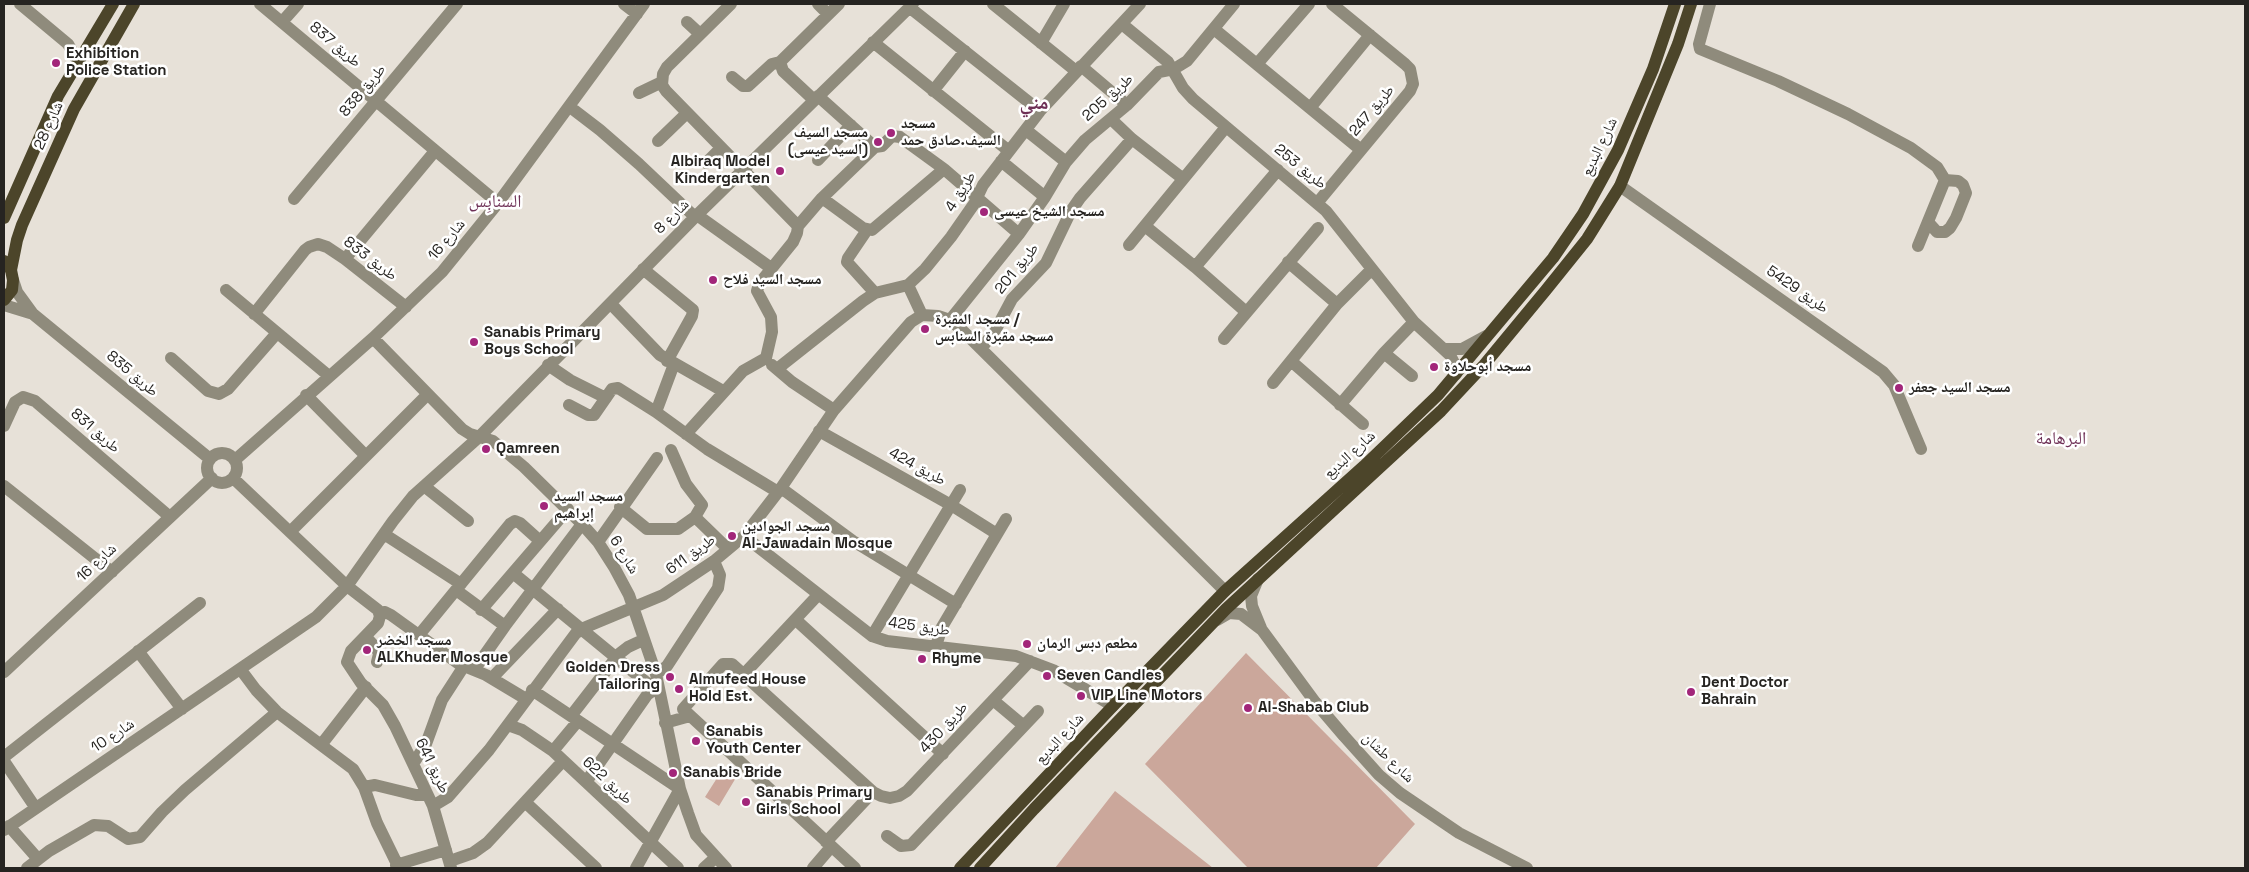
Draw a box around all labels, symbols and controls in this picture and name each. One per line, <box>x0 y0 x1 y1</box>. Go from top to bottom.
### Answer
street label: طريق 837 <box>306 18 364 72</box>
place label: Exhibition Police Station <box>66 45 167 80</box>
marker: Exhibition Police Station <box>50 57 62 69</box>
street label: طريق 838 <box>336 61 390 121</box>
street label: طريق 205 <box>1079 70 1137 126</box>
street label: طريق 247 <box>1346 82 1398 140</box>
district label: مني <box>1019 92 1049 116</box>
street label: شارع 28 <box>30 99 68 153</box>
place label: مسجد السيف.صادق حمد <box>901 115 1001 150</box>
street label: شارع البديع <box>1578 115 1622 179</box>
place label: مسجد السيف (السيد عيسى) <box>788 124 868 159</box>
marker: مسجد السيف.صادق حمد <box>885 127 897 139</box>
marker: مسجد السيف (السيد عيسى) <box>872 136 884 148</box>
street label: طريق 253 <box>1270 141 1330 193</box>
place label: Albiraq Model Kindergarten <box>671 153 770 188</box>
marker: Albiraq Model Kindergarten <box>774 165 786 177</box>
street label: طريق 4 <box>942 169 980 215</box>
district label: السنابِس <box>468 191 522 213</box>
street label: شارع 8 <box>651 196 693 238</box>
place label: مسجد الشيخ عيسى <box>994 203 1104 221</box>
marker: مسجد الشيخ عيسى <box>978 206 990 218</box>
street label: شارع 16 <box>425 216 469 264</box>
street label: طريق 833 <box>340 233 400 285</box>
street label: طريق 201 <box>991 240 1043 298</box>
street label: طريق 5429 <box>1763 262 1831 318</box>
place label: مسجد السيد فلاح <box>723 271 822 289</box>
marker: مسجد السيد فلاح <box>707 274 719 286</box>
place label: مسجد المقبرة / مسجد مقبرة السنابس <box>935 311 1054 346</box>
marker: مسجد المقبرة / مسجد مقبرة السنابس <box>919 323 931 335</box>
place label: Sanabis Primary Boys School <box>484 324 601 359</box>
marker: Sanabis Primary Boys School <box>468 336 480 348</box>
street label: طريق 835 <box>102 347 162 401</box>
place label: مسجد أبوحلاوة <box>1444 358 1531 376</box>
marker: مسجد أبوحلاوة <box>1428 361 1440 373</box>
place label: مسجد السيد جعفر <box>1909 379 2011 397</box>
marker: مسجد السيد جعفر <box>1893 382 1905 394</box>
street label: طريق 831 <box>67 405 123 457</box>
street label: شارع البديع <box>1321 427 1379 483</box>
district label: البرهامة <box>2036 428 2086 450</box>
place label: Qamreen <box>496 440 560 458</box>
marker: Qamreen <box>480 443 492 455</box>
street label: طريق 424 <box>886 444 948 490</box>
place label: مسجد السيد إبراهيم <box>554 488 623 523</box>
marker: مسجد السيد إبراهيم <box>538 500 550 512</box>
place label: مسجد الجوادين Al-Jawadain Mosque <box>742 518 893 553</box>
marker: مسجد الجوادين Al-Jawadain Mosque <box>726 530 738 542</box>
street label: طريق 611 <box>663 531 719 579</box>
street label: شارع 6 <box>605 533 643 577</box>
street label: شارع 16 <box>73 540 121 586</box>
street label: طريق 425 <box>887 614 951 640</box>
place label: مسجد الخضر ALKhuder Mosque <box>377 632 508 667</box>
place label: مطعم دبس الرمان <box>1037 635 1137 653</box>
marker: مطعم دبس الرمان <box>1021 638 1033 650</box>
marker: مسجد الخضر ALKhuder Mosque <box>361 644 373 656</box>
place label: Rhyme <box>932 650 981 668</box>
marker: Rhyme <box>916 653 928 665</box>
place label: Golden Dress Tailoring <box>566 659 660 694</box>
place label: Seven Candles <box>1057 667 1162 685</box>
marker: Seven Candles <box>1041 670 1053 682</box>
marker: Golden Dress Tailoring <box>664 671 676 683</box>
place label: Almufeed House Hold Est. <box>689 671 806 706</box>
place label: Dent Doctor Bahrain <box>1701 674 1789 709</box>
marker: Almufeed House Hold Est. <box>673 683 685 695</box>
marker: Dent Doctor Bahrain <box>1685 686 1697 698</box>
place label: VIP Line Motors <box>1091 687 1202 705</box>
marker: VIP Line Motors <box>1075 690 1087 702</box>
street label: طريق 430 <box>916 699 972 757</box>
place label: Al-Shabab Club <box>1258 699 1369 717</box>
marker: Al-Shabab Club <box>1242 702 1254 714</box>
street label: شارع البديع <box>1032 710 1088 768</box>
street label: شارع 10 <box>88 715 138 757</box>
place label: Sanabis Youth Center <box>706 723 801 758</box>
street label: شارع طشان <box>1358 729 1418 787</box>
marker: Sanabis Youth Center <box>690 735 702 747</box>
street label: طريق 641 <box>411 736 453 796</box>
street label: طريق 622 <box>578 753 636 809</box>
place label: Sanabis Bride <box>683 764 782 782</box>
marker: Sanabis Bride <box>667 767 679 779</box>
place label: Sanabis Primary Girls School <box>756 784 873 819</box>
marker: Sanabis Primary Girls School <box>740 796 752 808</box>

